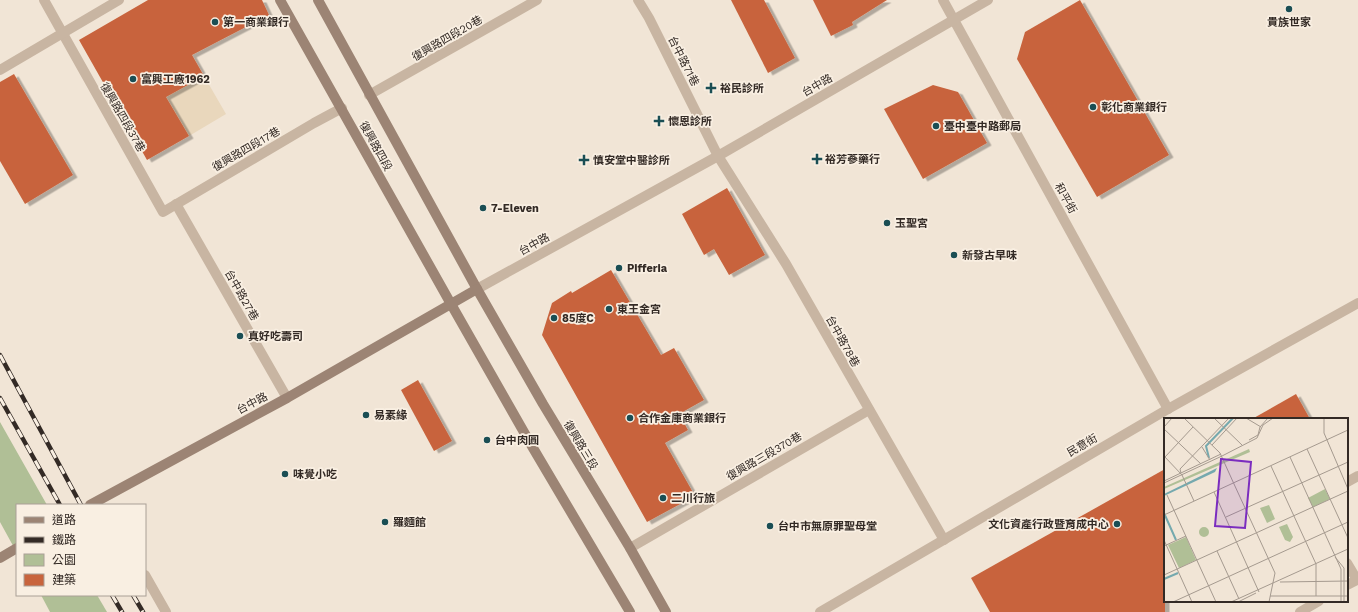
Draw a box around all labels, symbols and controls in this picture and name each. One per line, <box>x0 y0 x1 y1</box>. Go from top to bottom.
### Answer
marker: 貴族世家 <box>1284 4 1294 14</box>
street label: 復興路四段20巷 <box>410 13 485 64</box>
place label: 第一商業銀行 <box>223 16 289 29</box>
place label: 貴族世家 <box>1267 16 1311 29</box>
marker: 第一商業銀行 <box>210 17 220 27</box>
street label: 台中路71巷 <box>665 34 702 88</box>
street label: 台中路 <box>800 72 835 99</box>
place label: 富興工廠1962 <box>141 73 210 86</box>
marker: 富興工廠1962 <box>128 74 138 84</box>
street label: 復興路四段37巷 <box>97 80 148 154</box>
marker: 裕民診所 <box>705 82 717 94</box>
place label: 裕民診所 <box>720 82 764 95</box>
place label: 彰化商業銀行 <box>1101 101 1167 114</box>
marker: 彰化商業銀行 <box>1088 102 1098 112</box>
marker: 懷恩診所 <box>653 115 665 127</box>
place label: 懷恩診所 <box>668 115 712 128</box>
street label: 復興路四段 <box>357 119 395 173</box>
place label: 臺中臺中路郵局 <box>944 120 1021 133</box>
marker: 臺中臺中路郵局 <box>931 121 941 131</box>
street label: 復興路四段17巷 <box>210 125 283 174</box>
place label: 裕芳蔘藥行 <box>825 153 880 166</box>
marker: 慎安堂中醫診所 <box>578 154 590 166</box>
place label: 慎安堂中醫診所 <box>593 154 670 167</box>
marker: 裕芳蔘藥行 <box>812 154 822 164</box>
street label: 和平街 <box>1052 181 1079 216</box>
place label: 7-Eleven <box>491 202 539 215</box>
marker: 7-Eleven <box>478 203 488 213</box>
place label: 玉聖宮 <box>895 217 928 230</box>
marker: 玉聖宮 <box>882 218 892 228</box>
street label: 台中路 <box>517 231 552 258</box>
place label: 新發古早味 <box>962 249 1017 262</box>
marker: 新發古早味 <box>949 250 959 260</box>
place label: Pifferia <box>627 262 668 275</box>
marker: Pifferia <box>614 263 624 273</box>
street label: 台中路27巷 <box>222 268 261 323</box>
place label: 東王金宮 <box>617 303 661 316</box>
marker: 東王金宮 <box>604 304 614 314</box>
place label: 85度C <box>562 312 594 325</box>
marker: 85度C <box>549 313 559 323</box>
street label: 台中路78巷 <box>823 313 862 369</box>
place label: 真好吃壽司 <box>248 330 303 343</box>
marker: 真好吃壽司 <box>235 331 245 341</box>
street label: 台中路 <box>235 390 270 417</box>
place label: 易素緣 <box>374 409 407 422</box>
marker: 易素緣 <box>361 410 371 420</box>
place label: 合作金庫商業銀行 <box>638 412 726 425</box>
marker: 合作金庫商業銀行 <box>625 413 635 423</box>
street label: 復興路三段 <box>561 418 600 472</box>
inset map <box>1164 418 1348 602</box>
street label: 復興路三段370巷 <box>724 430 804 483</box>
street label: 民意街 <box>1065 432 1100 459</box>
place label: 台中肉圓 <box>495 434 539 447</box>
marker: 台中肉圓 <box>482 435 492 445</box>
place label: 味覺小吃 <box>293 468 337 481</box>
marker: 味覺小吃 <box>280 469 290 479</box>
place label: 二川行旅 <box>671 492 715 505</box>
marker: 二川行旅 <box>658 493 668 503</box>
legend <box>16 504 146 596</box>
text: 道路 <box>52 513 76 527</box>
place label: 羅麵館 <box>393 516 426 529</box>
marker: 羅麵館 <box>380 517 390 527</box>
place label: 文化資產行政暨育成中心 <box>988 518 1109 531</box>
marker: 文化資產行政暨育成中心 <box>1112 519 1122 529</box>
place label: 台中市無原罪聖母堂 <box>778 520 877 533</box>
marker: 台中市無原罪聖母堂 <box>765 521 775 531</box>
text: 鐵路 <box>52 533 76 547</box>
text: 公園 <box>52 553 76 567</box>
text: 建築 <box>52 573 76 587</box>

